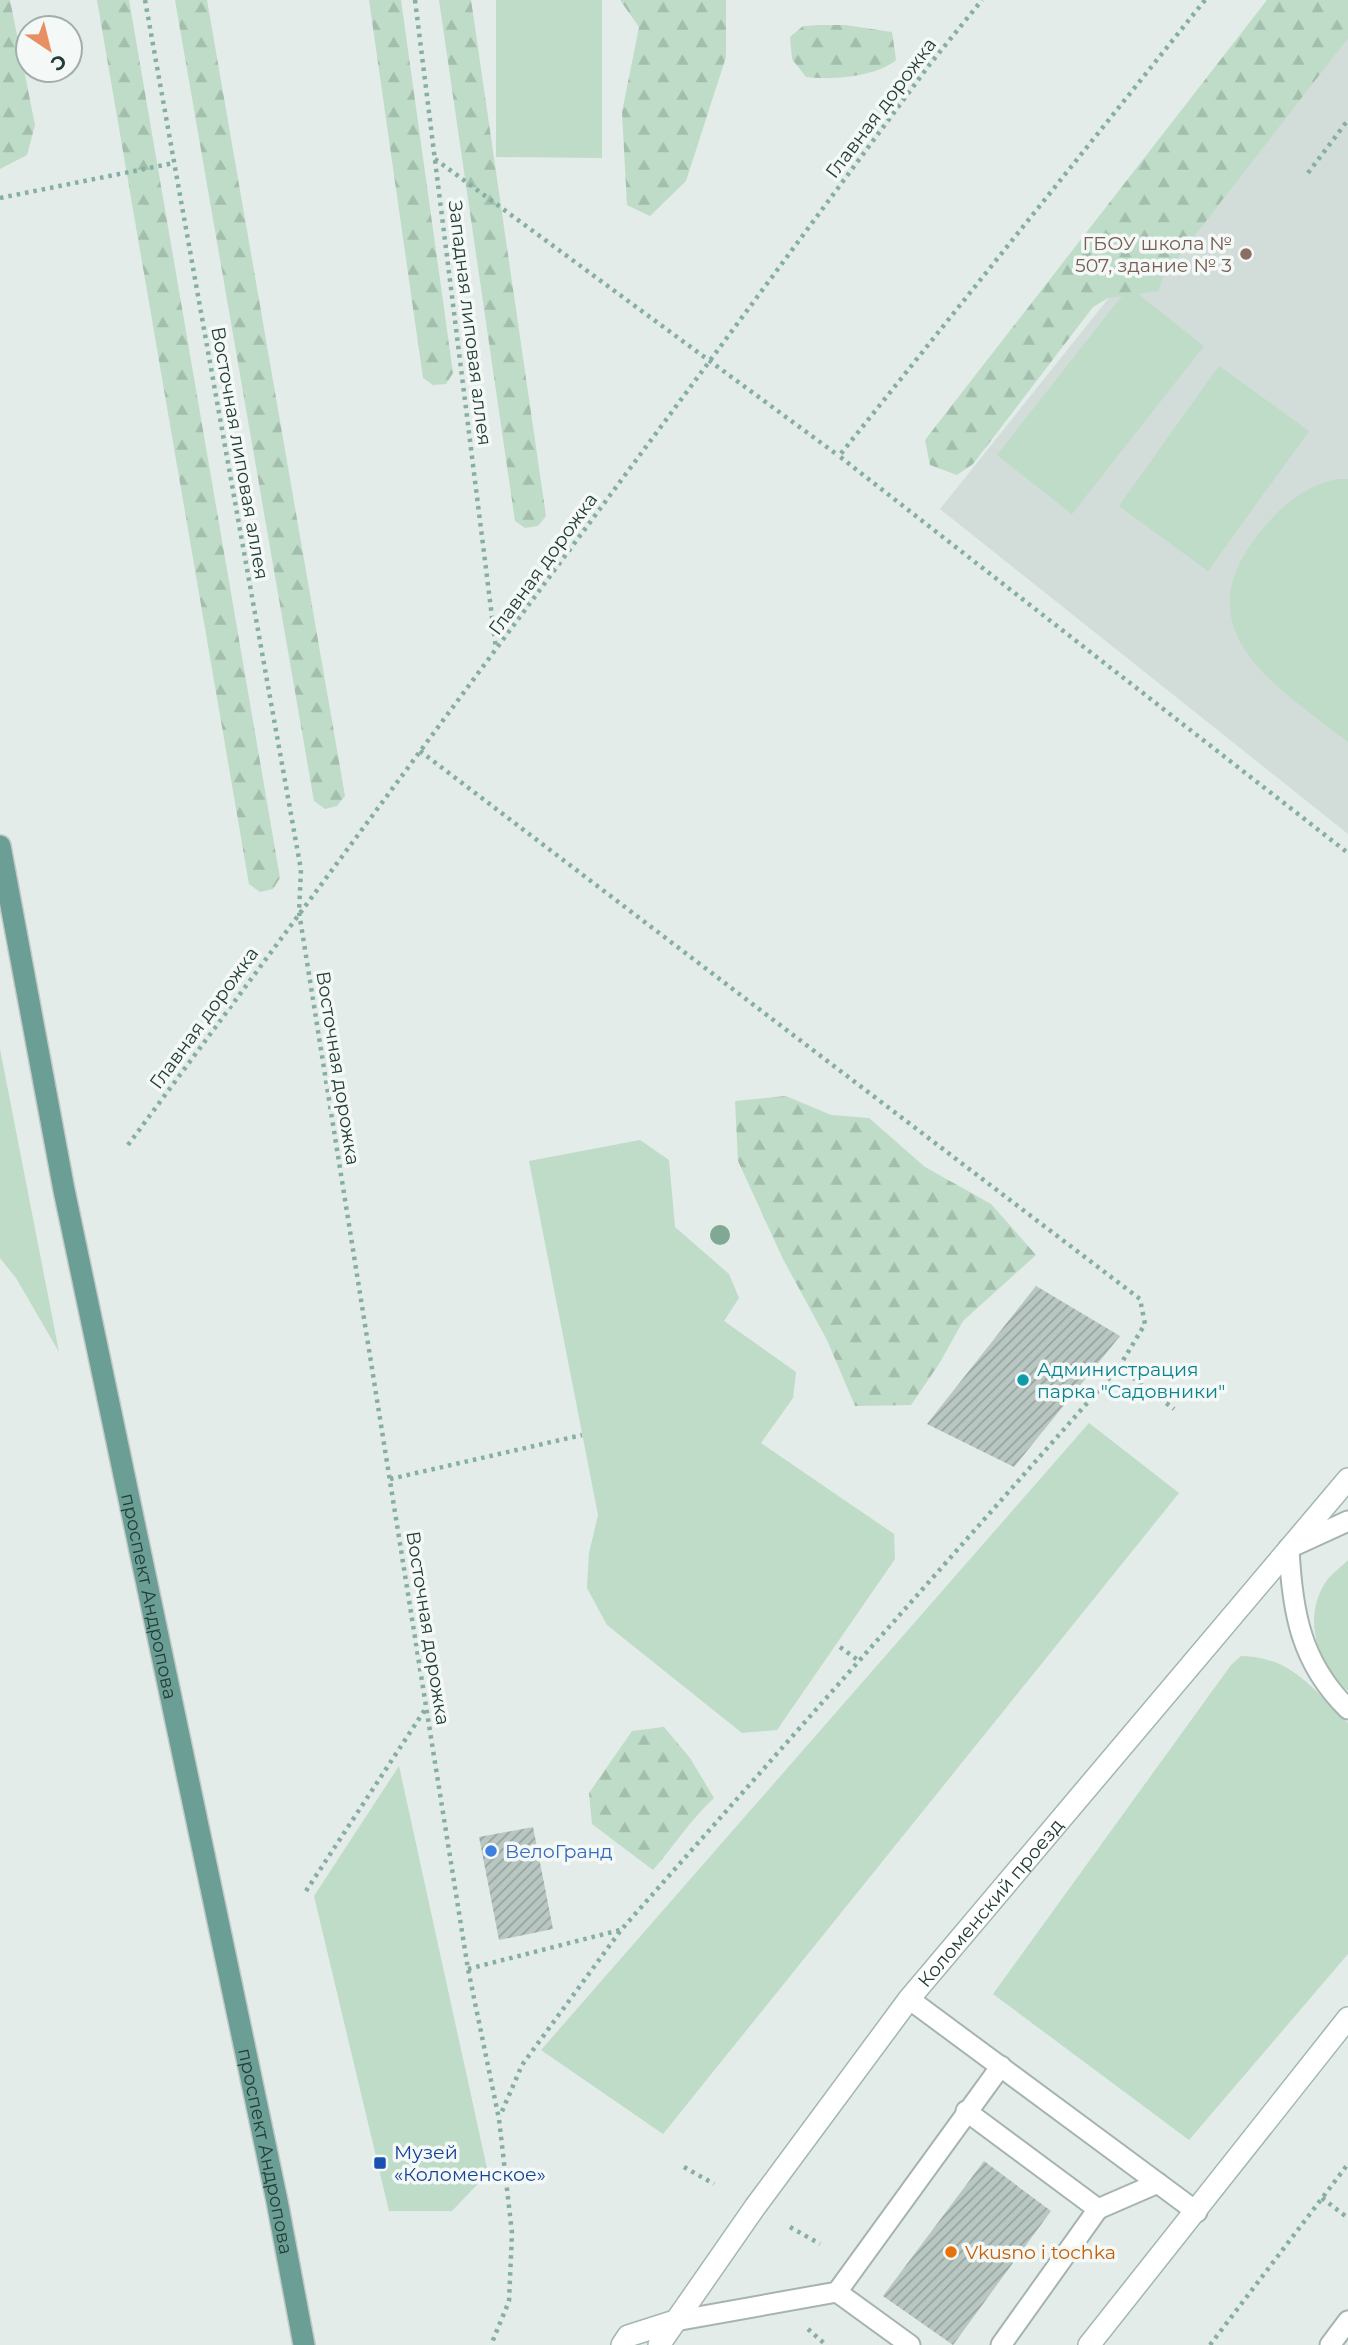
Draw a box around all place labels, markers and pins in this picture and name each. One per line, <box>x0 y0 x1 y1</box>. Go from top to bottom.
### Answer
place label: ГБОУ школа № 507, здание № 3 <box>1075 232 1232 277</box>
marker: ГБОУ школа № 507, здание № 3 <box>1238 246 1254 262</box>
place label: Администрация парка "Садовники" <box>1037 1358 1225 1403</box>
marker: Администрация парка "Садовники" <box>1015 1372 1031 1388</box>
place label: ВелоГранд <box>505 1840 613 1863</box>
marker: ВелоГранд <box>483 1843 499 1859</box>
place label: Музей «Коломенское» <box>394 2141 546 2186</box>
marker: Музей «Коломенское» <box>372 2155 388 2171</box>
place label: Vkusno i tochka <box>965 2241 1116 2264</box>
marker: Vkusno i tochka <box>943 2244 959 2260</box>

